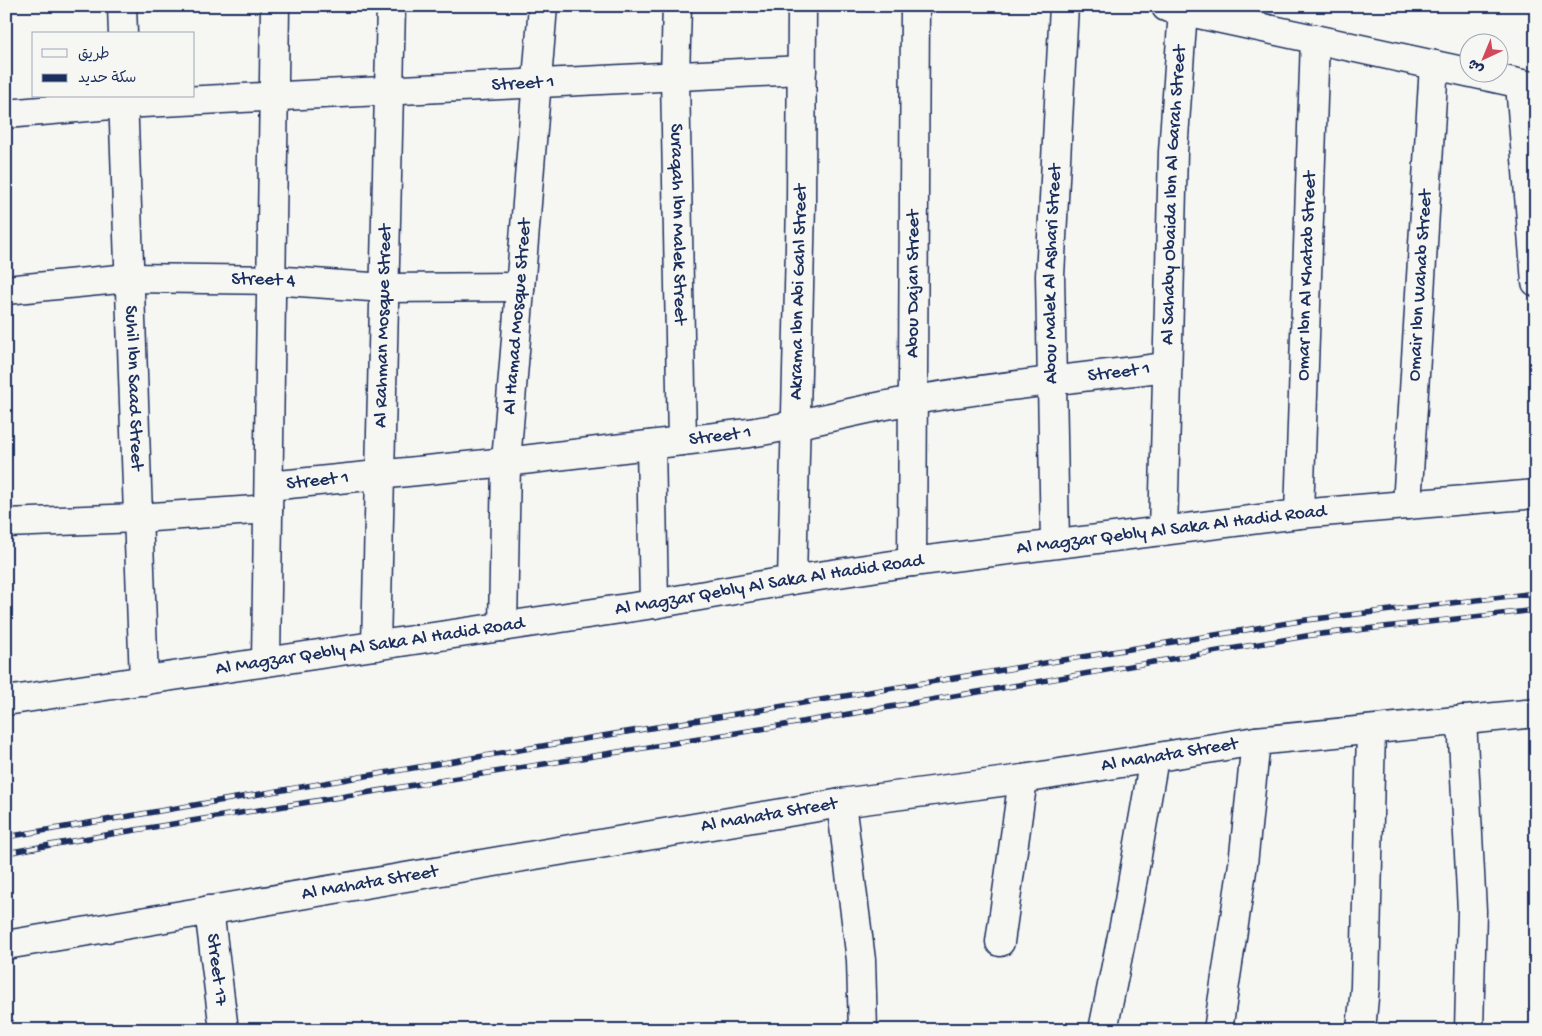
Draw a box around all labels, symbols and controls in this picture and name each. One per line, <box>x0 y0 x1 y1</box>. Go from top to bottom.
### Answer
legend <box>32 32 195 98</box>
north arrow <box>1460 32 1510 82</box>
street label: Al Sahaby Obaida Ibn Al Garah Street <box>1156 43 1192 345</box>
text: طريق <box>78 46 110 64</box>
text: ش <box>1465 54 1488 77</box>
text: سكة حديد <box>78 70 136 88</box>
street label: Street 1 <box>491 71 555 97</box>
street label: Suraqah Ibn Malek Street <box>664 123 691 327</box>
street label: Abou Malek Al Ashari Street <box>1038 161 1067 384</box>
street label: Omar Ibn Al Khatab Street <box>1292 169 1322 381</box>
street label: Akrama Ibn Abi Gahl Street <box>785 182 813 400</box>
street label: Omair Ibn Wahab Street <box>1403 187 1438 382</box>
street label: Abou Dajan Street <box>902 208 925 358</box>
street label: Al Hamad Mosque Street <box>498 215 537 415</box>
street label: Al Rahman Mosque Street <box>370 222 397 428</box>
street label: Street 4 <box>231 268 296 293</box>
street label: Suhil Ibn Saad Street <box>119 305 148 473</box>
street label: Street 1 <box>1086 358 1152 388</box>
street label: Street 1 <box>688 421 753 452</box>
street label: Street 1 <box>285 466 350 496</box>
street label: Al Magzar Qebly Al Saka Al Hadid Road <box>1015 500 1329 560</box>
street label: Al Magzar Qebly Al Saka Al Hadid Road <box>614 549 927 621</box>
street label: Al Magzar Qebly Al Saka Al Hadid Road <box>214 612 528 681</box>
street label: Al Mahata Street <box>1100 732 1242 778</box>
street label: Al Mahata Street <box>699 792 841 838</box>
street label: Al Mahata Street <box>300 860 442 906</box>
street label: Street 17 <box>201 932 233 1008</box>

